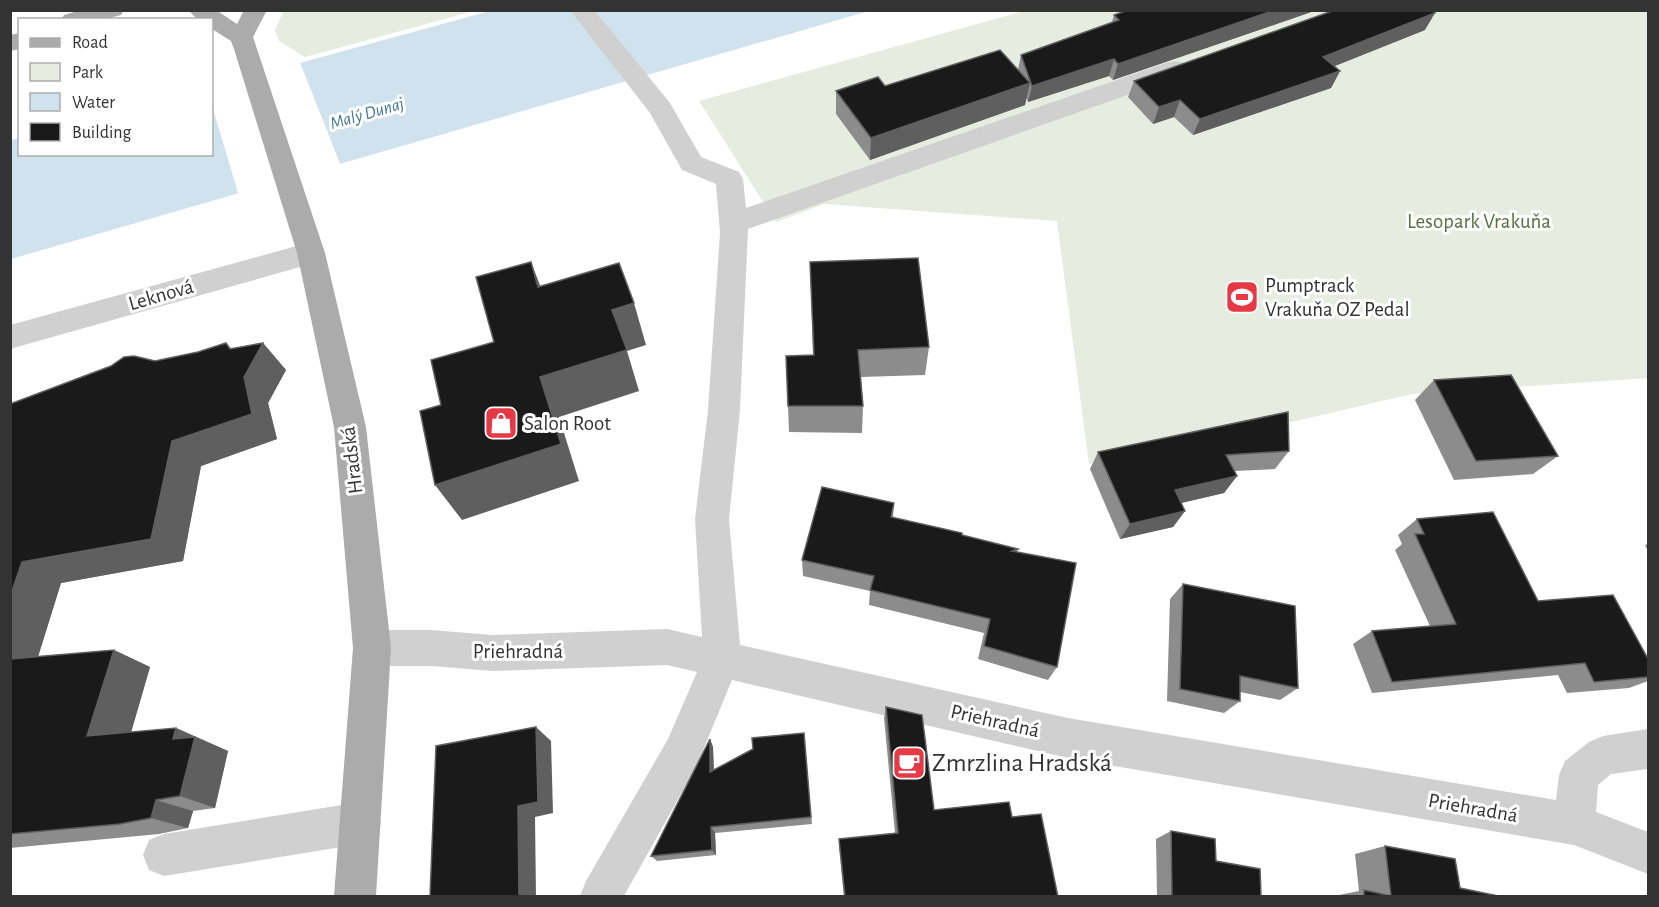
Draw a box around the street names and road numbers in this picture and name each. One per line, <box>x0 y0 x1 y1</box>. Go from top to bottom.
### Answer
street label: Leknová <box>126 276 196 314</box>
street label: Hradská <box>337 425 367 495</box>
street label: Priehradná <box>473 641 564 662</box>
street label: Priehradná <box>949 701 1042 741</box>
street label: Priehradná <box>1427 790 1520 826</box>

